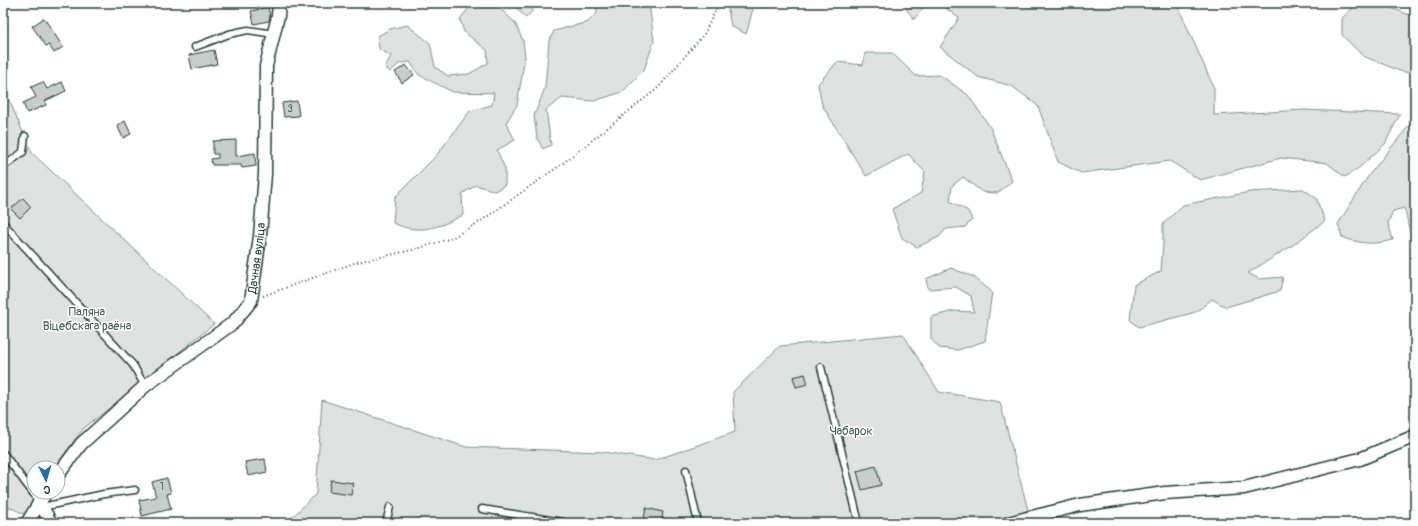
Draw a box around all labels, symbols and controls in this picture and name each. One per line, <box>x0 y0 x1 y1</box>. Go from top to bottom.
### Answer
house number: 3 <box>287 103 293 115</box>
street label: Дачная вуліца <box>244 222 269 295</box>
park label: Паляна Віцебскага раёна <box>43 305 132 334</box>
park label: Чабарок <box>829 424 873 439</box>
north arrow <box>26 460 66 500</box>
house number: 1 <box>160 481 164 493</box>
text: С <box>43 483 51 496</box>

